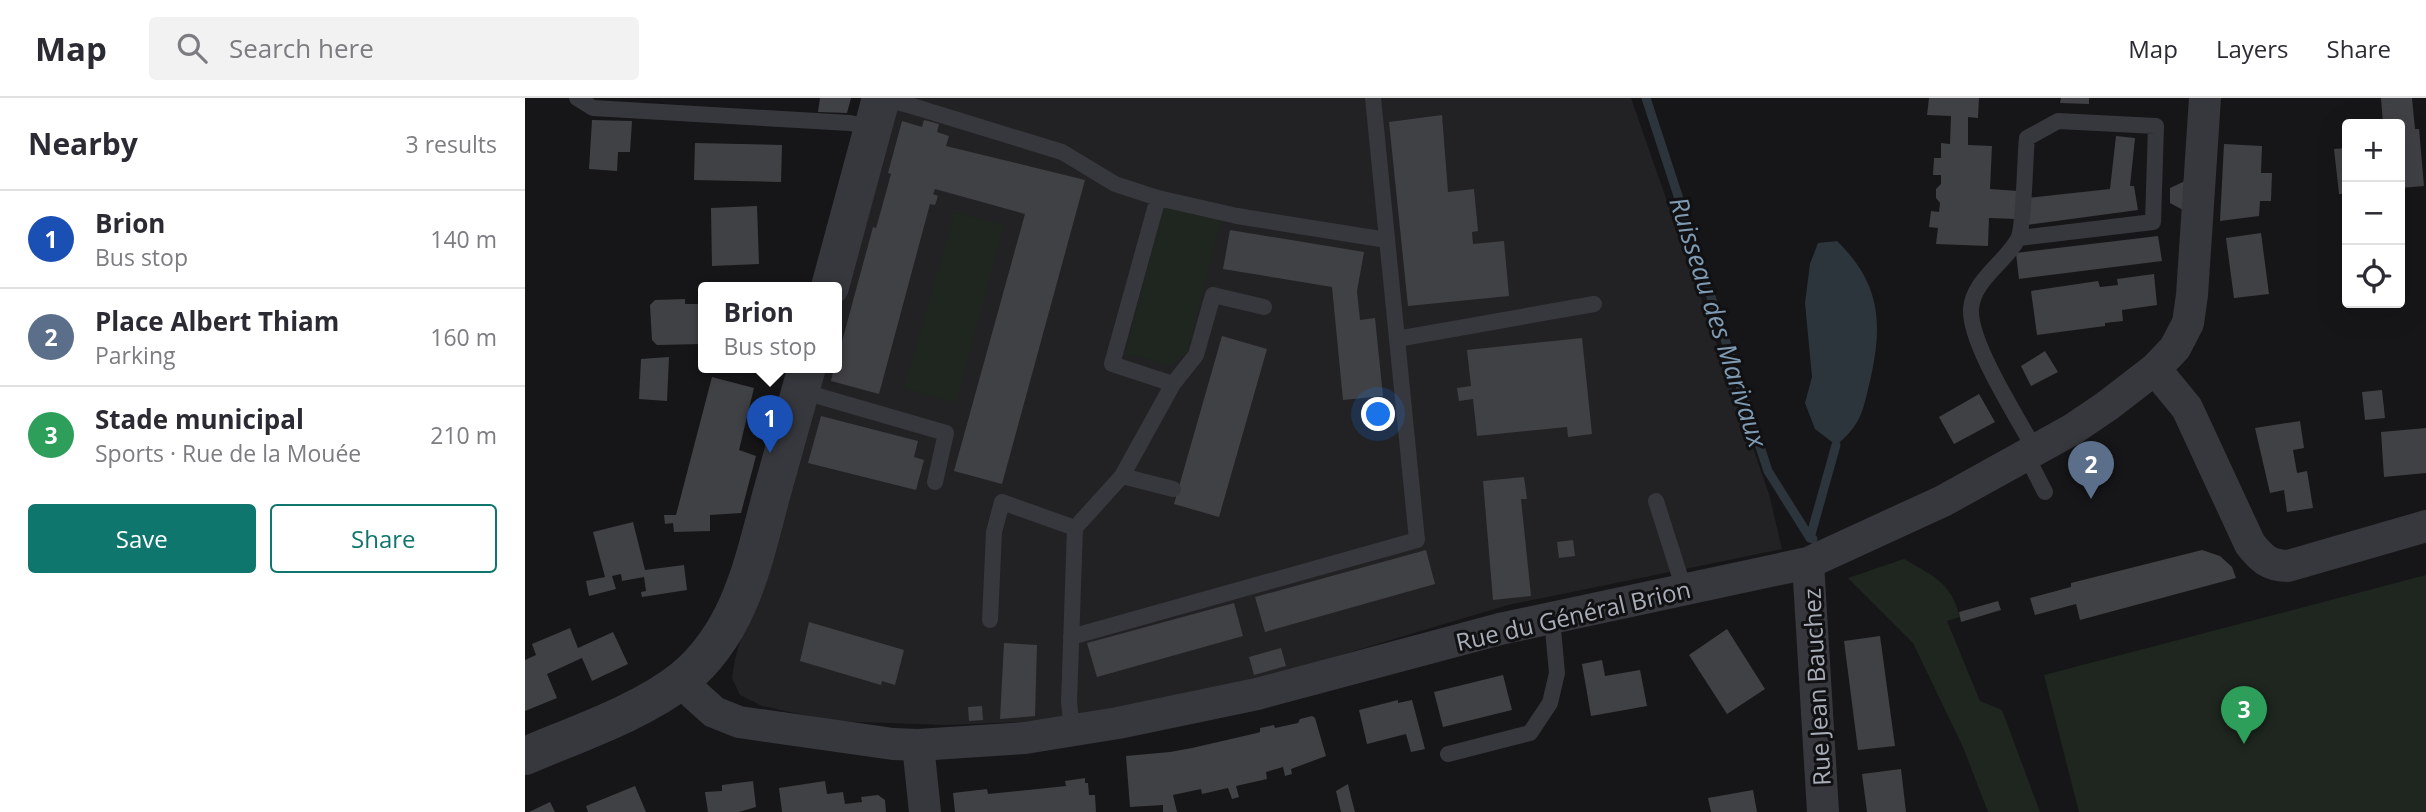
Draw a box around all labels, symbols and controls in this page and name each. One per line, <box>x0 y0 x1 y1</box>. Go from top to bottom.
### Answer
search box <box>149 17 639 80</box>
text: Map <box>35 26 107 71</box>
icon: search <box>173 29 211 67</box>
text: Search here <box>229 30 374 66</box>
text: Map <box>2128 32 2178 65</box>
text: Layers <box>2216 32 2289 65</box>
text: Share <box>2327 32 2391 65</box>
map controls <box>2342 119 2405 308</box>
button: + <box>2342 119 2405 182</box>
text: Nearby <box>28 123 138 164</box>
text: 3 results <box>406 128 497 160</box>
button: − <box>2342 182 2405 245</box>
water label: Ruisseau des Marivaux <box>1661 192 1777 453</box>
text: Brion <box>95 205 165 241</box>
text: 1 <box>44 223 58 255</box>
text: 140 m <box>430 223 497 255</box>
text: Bus stop <box>95 241 188 273</box>
button: locate <box>2342 245 2405 308</box>
popup <box>698 282 842 373</box>
text: Brion <box>724 294 794 330</box>
text: Place Albert Thiam <box>95 303 339 339</box>
text: 2 <box>44 321 58 353</box>
text: 160 m <box>430 321 497 353</box>
text: Bus stop <box>724 330 816 362</box>
text: Parking <box>95 339 176 371</box>
pin: 1 <box>747 395 793 453</box>
your location <box>1361 397 1395 431</box>
text: Stade municipal <box>95 401 304 437</box>
text: 3 <box>44 419 58 451</box>
text: 210 m <box>430 419 497 451</box>
text: Sports · Rue de la Mouée <box>95 437 361 469</box>
pin: 2 <box>2068 441 2114 499</box>
button: Save <box>28 504 256 573</box>
button: Share <box>270 504 497 573</box>
street label: Rue du Général Brion <box>1452 572 1694 658</box>
street label: Rue Jean Bauchez <box>1794 587 1838 787</box>
pin: 3 <box>2221 686 2267 744</box>

